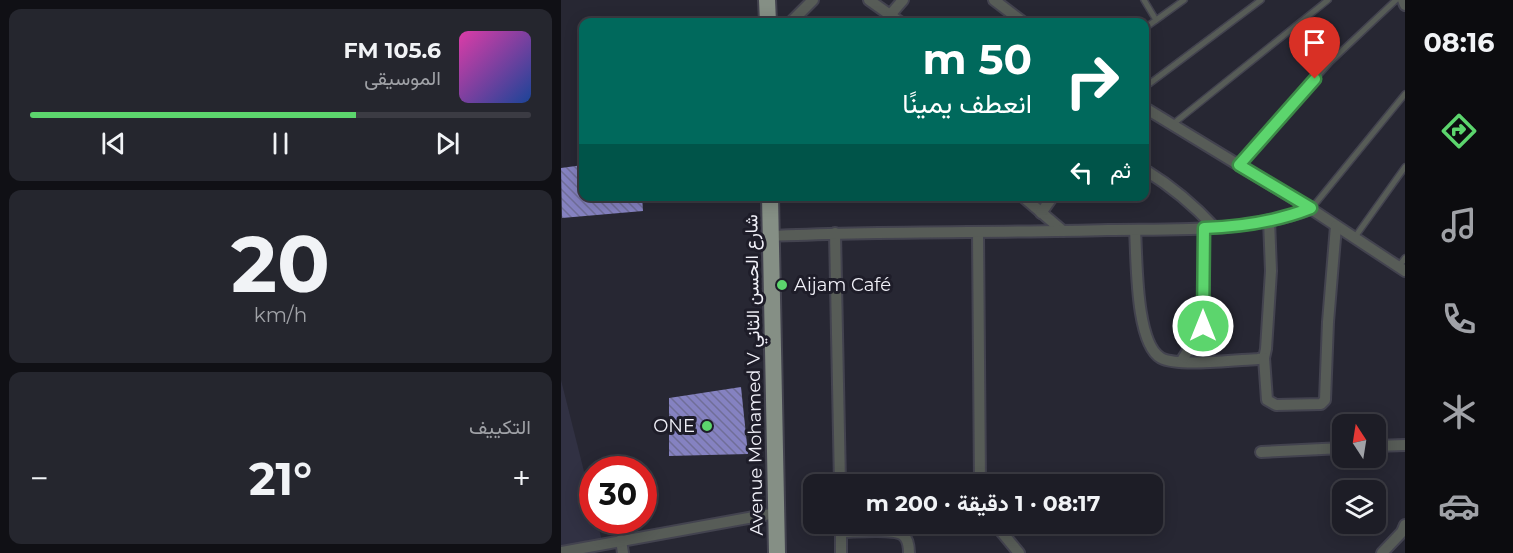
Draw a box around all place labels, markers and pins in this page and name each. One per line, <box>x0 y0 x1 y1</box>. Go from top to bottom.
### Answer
pin <box>1289 17 1340 79</box>
place label: Aijam Café <box>794 274 891 296</box>
marker: Aijam Café <box>775 278 789 292</box>
place label: ONE <box>653 415 695 437</box>
marker: ONE <box>700 419 714 433</box>

